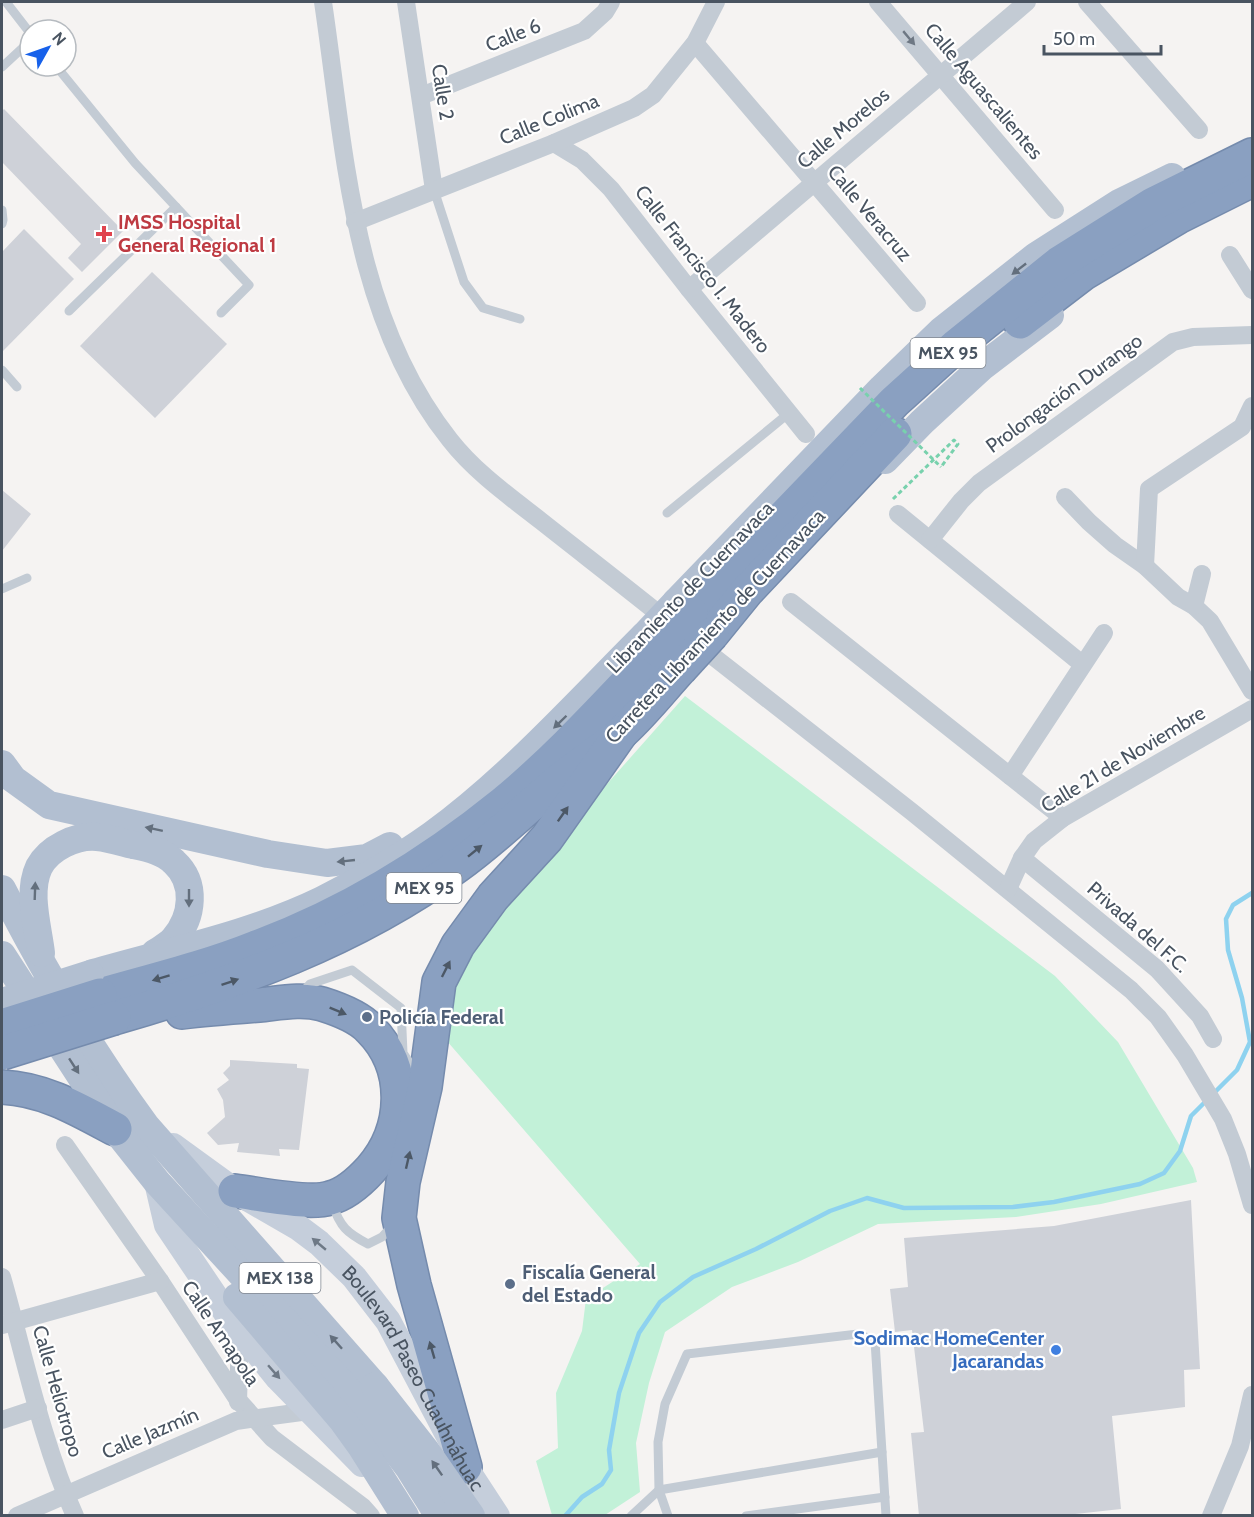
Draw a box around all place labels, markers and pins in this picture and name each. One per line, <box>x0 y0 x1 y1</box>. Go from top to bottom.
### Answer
place label: IMSS Hospital General Regional 1 <box>118 210 276 257</box>
marker: IMSS Hospital General Regional 1 <box>95 225 113 243</box>
place label: Policía Federal <box>379 1005 504 1029</box>
marker: Policía Federal <box>360 1010 374 1024</box>
place label: Fiscalía General del Estado <box>522 1260 656 1307</box>
marker: Fiscalía General del Estado <box>503 1277 517 1291</box>
place label: Sodimac HomeCenter Jacarandas <box>854 1326 1044 1373</box>
marker: Sodimac HomeCenter Jacarandas <box>1049 1343 1063 1357</box>

